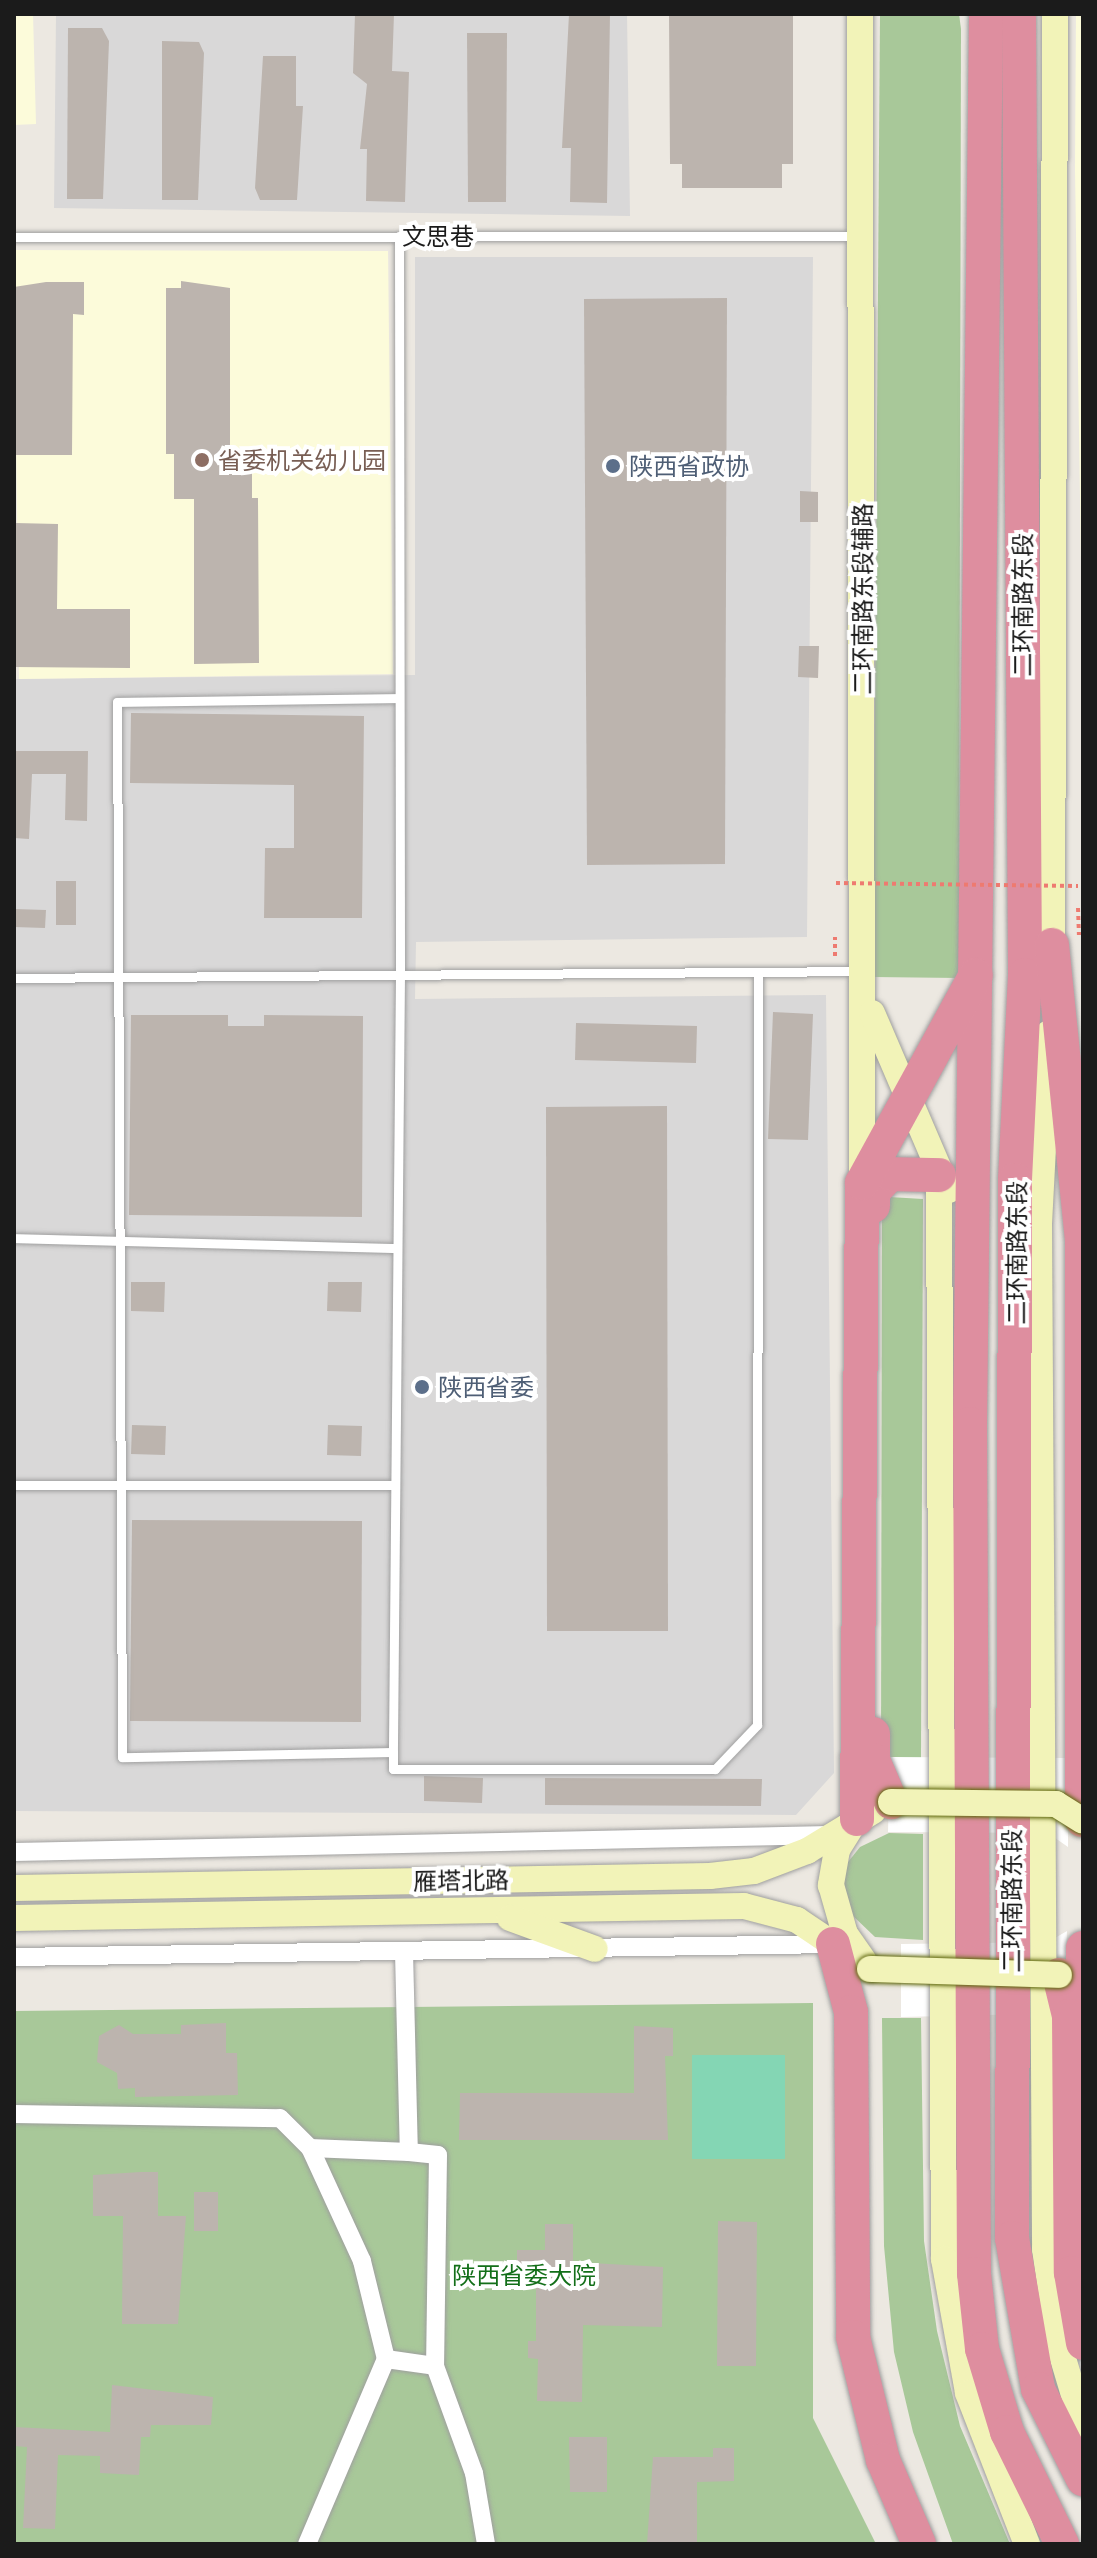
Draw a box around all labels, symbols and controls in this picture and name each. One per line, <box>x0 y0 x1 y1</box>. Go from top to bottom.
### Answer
street label: 文思巷 <box>402 222 474 250</box>
place label: 省委机关幼儿园 <box>218 446 386 474</box>
marker: 省委机关幼儿园 <box>193 451 211 469</box>
place label: 陕西省政协 <box>629 452 749 480</box>
marker: 陕西省政协 <box>604 457 622 475</box>
street label: 二环南路东段辅路 <box>848 503 876 695</box>
street label: 二环南路东段 <box>1008 533 1036 677</box>
street label: 二环南路东段 <box>1002 1181 1030 1325</box>
place label: 陕西省委 <box>438 1373 534 1401</box>
marker: 陕西省委 <box>413 1378 431 1396</box>
street label: 二环南路东段 <box>997 1829 1025 1973</box>
street label: 雁塔北路 <box>413 1865 509 1895</box>
park label: 陕西省委大院 <box>452 2261 596 2289</box>

